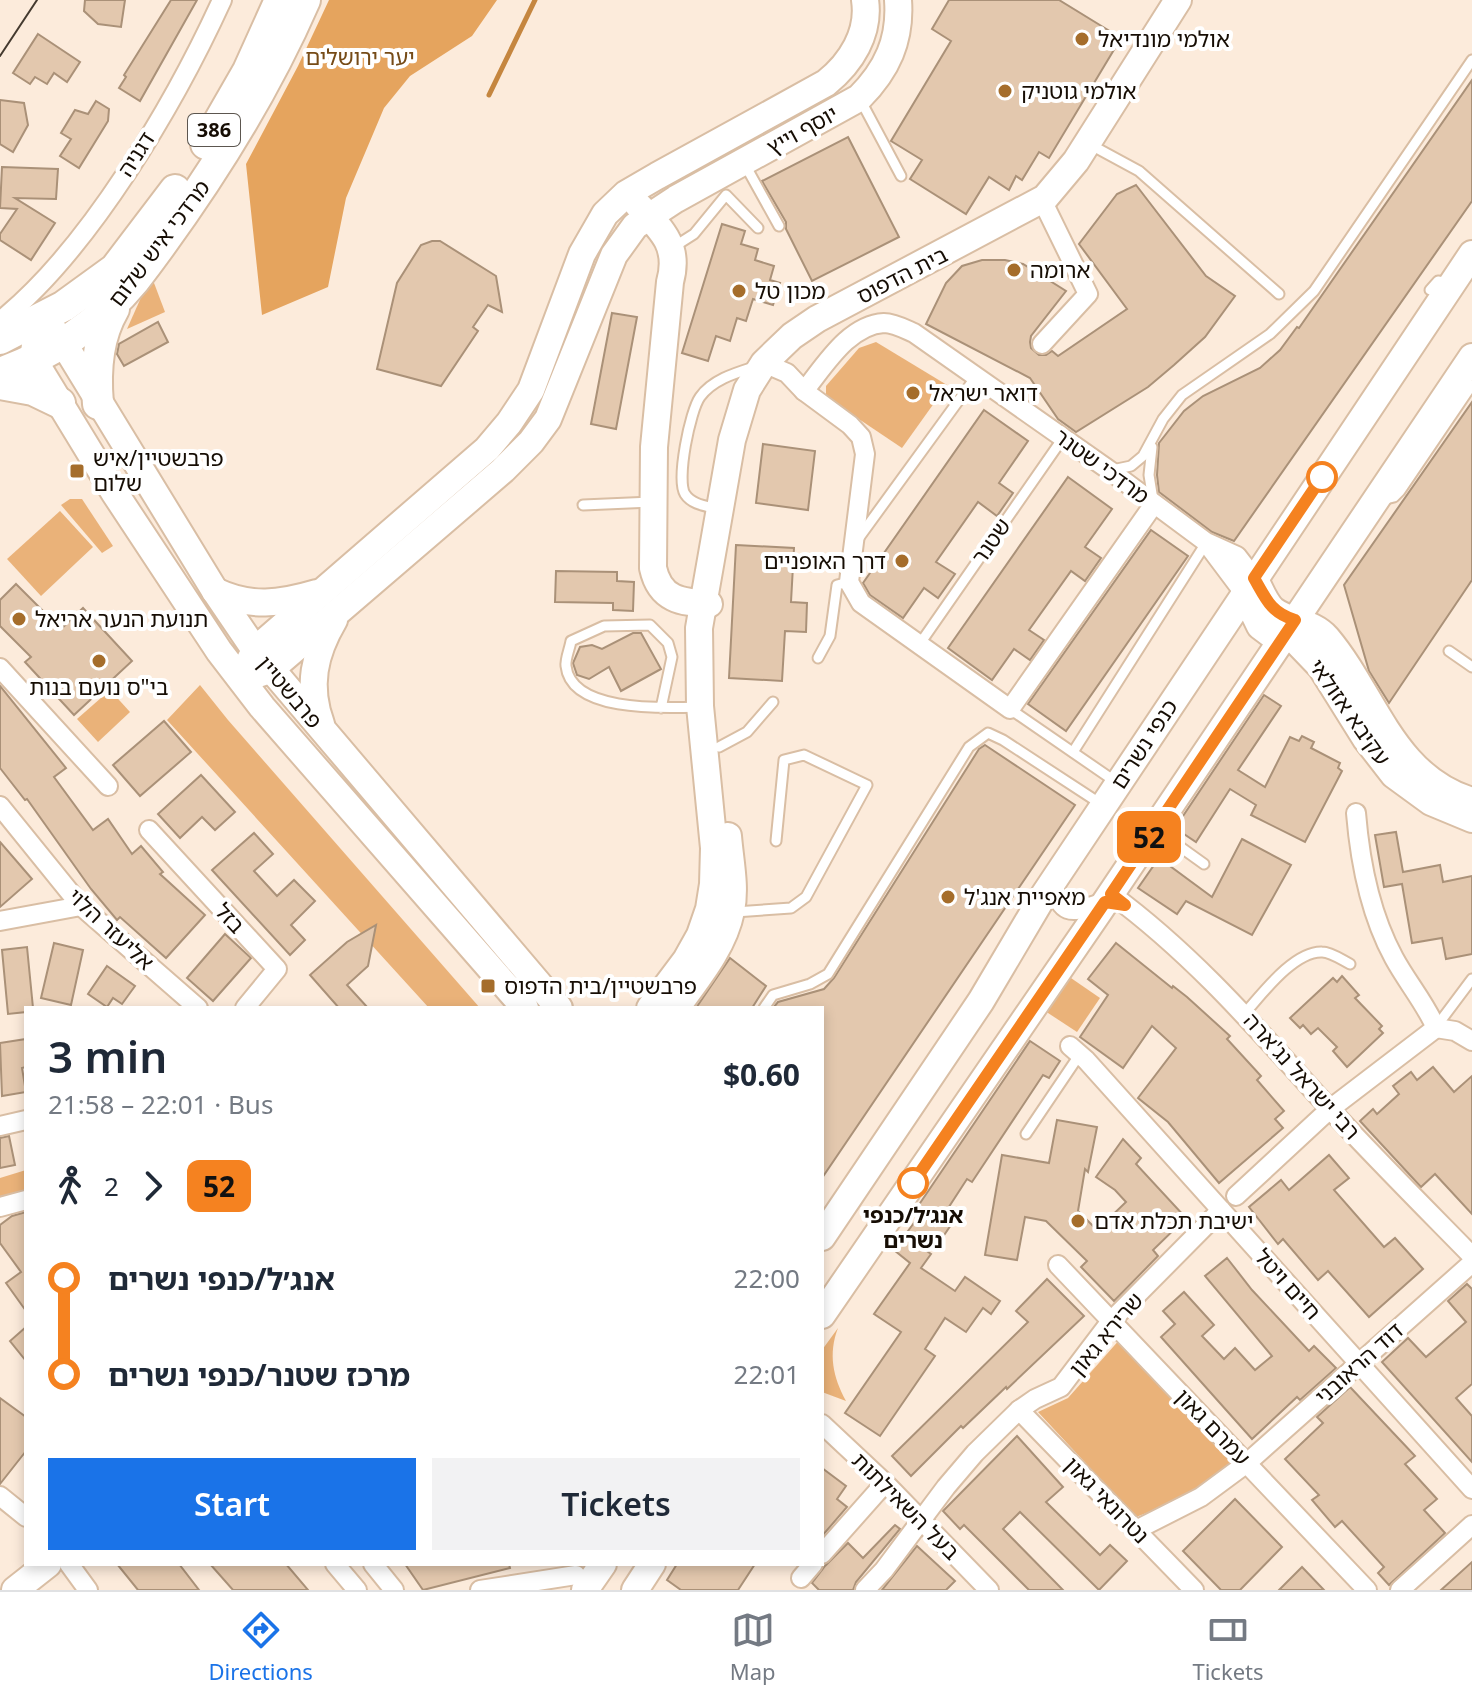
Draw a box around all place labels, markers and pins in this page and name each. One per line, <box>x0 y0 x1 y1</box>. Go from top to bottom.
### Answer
place label: אולמי מונדיאל <box>1098 23 1230 53</box>
marker: אולמי מונדיאל <box>1073 30 1091 48</box>
place label: אולמי גוטניק <box>1021 75 1137 105</box>
marker: אולמי גוטניק <box>996 82 1014 100</box>
place label: ארומה <box>1030 254 1090 284</box>
marker: ארומה <box>1005 261 1023 279</box>
place label: מכון טל <box>755 275 825 305</box>
marker: מכון טל <box>730 282 748 300</box>
place label: דואר ישראל <box>929 377 1038 407</box>
marker: דואר ישראל <box>904 384 922 402</box>
place label: פרבשטיין/איש שלום <box>93 442 224 497</box>
marker: פרבשטיין/איש שלום <box>68 462 86 480</box>
unlabelled marker <box>1307 462 1337 492</box>
place label: דרך האופניים <box>763 545 886 575</box>
marker: דרך האופניים <box>893 552 911 570</box>
place label: תנועת הנער אריאל <box>35 603 208 633</box>
marker: תנועת הנער אריאל <box>10 610 28 628</box>
marker: בי"ס נועם בנות <box>90 652 108 670</box>
place label: בי"ס נועם בנות <box>29 671 169 701</box>
place label: מאפיית אנג'ל <box>964 881 1085 911</box>
marker: מאפיית אנג'ל <box>939 888 957 906</box>
place label: פרבשטיין/בית הדפוס <box>504 970 697 1000</box>
marker: פרבשטיין/בית הדפוס <box>479 977 497 995</box>
marker: אנג׳ל/כנפי נשרים <box>898 1168 928 1198</box>
place label: אנג׳ל/כנפי נשרים <box>863 1199 963 1254</box>
place label: ישיבת תכלת אדם <box>1094 1205 1253 1235</box>
marker: ישיבת תכלת אדם <box>1069 1212 1087 1230</box>

